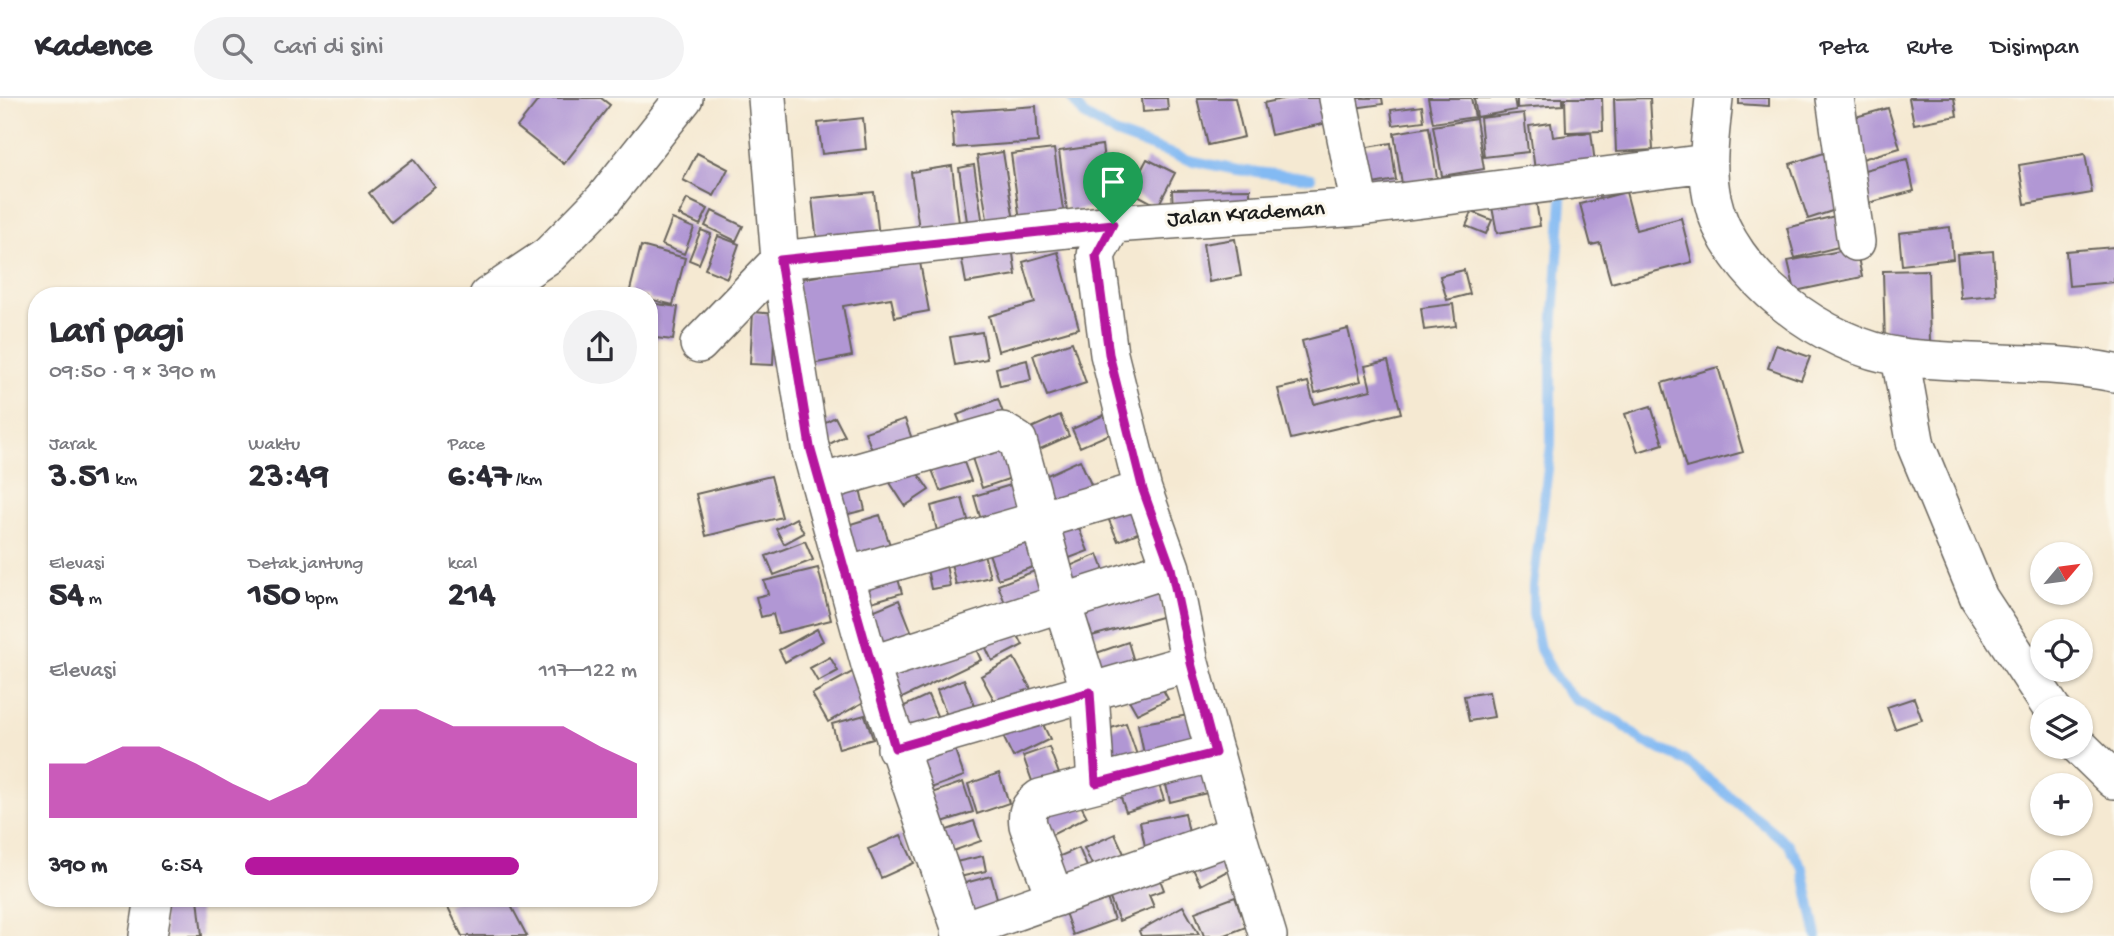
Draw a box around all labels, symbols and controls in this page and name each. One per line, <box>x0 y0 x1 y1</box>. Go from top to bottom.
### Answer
search box <box>194 17 684 80</box>
text: Kadence <box>35 29 152 67</box>
icon: search <box>218 29 256 67</box>
text: Cari di sini <box>274 33 384 64</box>
text: Peta <box>1820 34 1869 63</box>
text: Rute <box>1907 34 1953 63</box>
text: Disimpan <box>1991 34 2079 63</box>
pin <box>1083 152 1143 224</box>
icon: arrive <box>1094 163 1132 201</box>
street label: Jalan Krademan <box>1166 196 1326 234</box>
button: share <box>563 310 637 384</box>
text: Lari pagi <box>49 311 184 355</box>
text: 09:50 · 9 × 390 m <box>49 359 216 386</box>
text: Jarak <box>49 434 95 457</box>
text: Waktu <box>248 434 300 457</box>
text: Pace <box>448 434 485 457</box>
text: 3.51 <box>49 457 111 498</box>
text: 23:49 <box>248 457 329 498</box>
text: 6:47 <box>448 457 511 498</box>
text: km <box>111 469 137 492</box>
text: /km <box>511 469 542 492</box>
north arrow <box>2030 542 2093 606</box>
map controls <box>2030 542 2093 913</box>
text: Elevasi <box>49 553 105 576</box>
text: Detak jantung <box>248 553 363 576</box>
text: kcal <box>448 553 477 576</box>
text: 54 <box>49 576 84 617</box>
text: 150 <box>248 576 301 617</box>
text: 214 <box>448 576 496 617</box>
text: m <box>84 588 102 611</box>
text: bpm <box>301 588 338 611</box>
button: locate <box>2030 619 2093 682</box>
text: Elevasi <box>49 658 117 685</box>
text: 117–122 m <box>539 658 637 685</box>
button: layers <box>2030 696 2093 759</box>
button: + <box>2030 773 2093 836</box>
button: − <box>2030 850 2093 913</box>
text: 390 m <box>49 853 107 880</box>
text: 6:54 <box>161 853 203 880</box>

